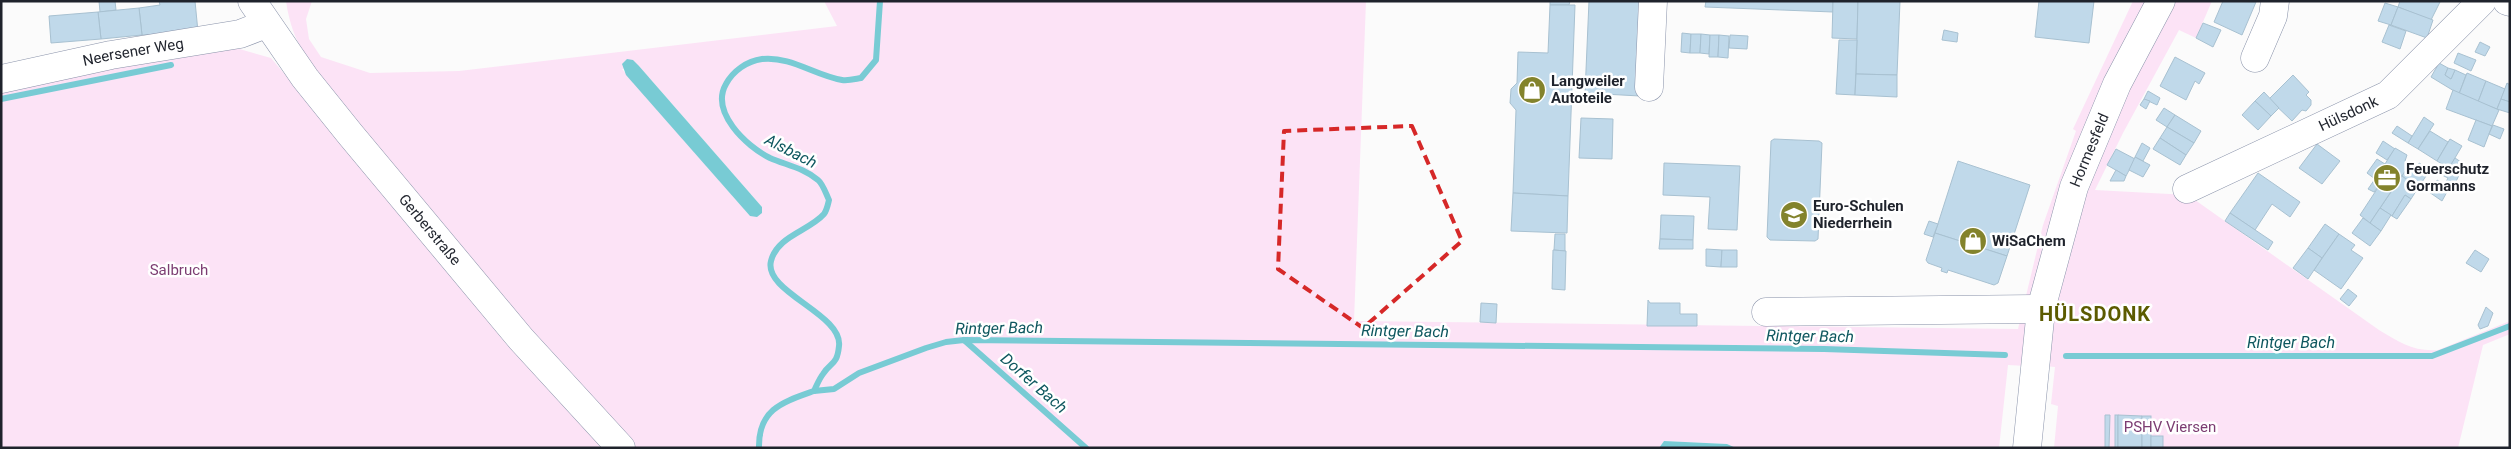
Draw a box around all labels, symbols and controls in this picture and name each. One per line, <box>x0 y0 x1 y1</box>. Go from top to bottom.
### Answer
street label: Neersener Weg <box>81 34 185 70</box>
place label: Langweiler Autoteile <box>1551 72 1625 107</box>
shop icon: Langweiler Autoteile <box>1517 75 1547 105</box>
street label: Hülsdonk <box>2316 92 2381 135</box>
street label: Hormesfeld <box>2066 111 2113 190</box>
water label: Alsbach <box>761 129 820 172</box>
place label: Feuerschutz Gormanns <box>2406 160 2490 195</box>
office icon: Feuerschutz Gormanns <box>2372 163 2402 193</box>
street label: Gerberstraße <box>395 190 465 269</box>
place label: Euro-Schulen Niederrhein <box>1813 197 1904 232</box>
school or university icon: Euro-Schulen Niederrhein <box>1779 200 1809 230</box>
shop icon: WiSaChem <box>1958 226 1988 256</box>
place label: WiSaChem <box>1992 232 2066 250</box>
park label: Salbruch <box>150 261 208 279</box>
district label: HÜLSDONK <box>2039 302 2151 326</box>
water label: Rintger Bach <box>955 318 1043 338</box>
water label: Rintger Bach <box>1361 321 1449 341</box>
water label: Rintger Bach <box>1766 326 1854 346</box>
water label: Rintger Bach <box>2247 333 2335 352</box>
water label: Dorfer Bach <box>997 349 1071 417</box>
park label: PSHV Viersen <box>2124 418 2216 436</box>

